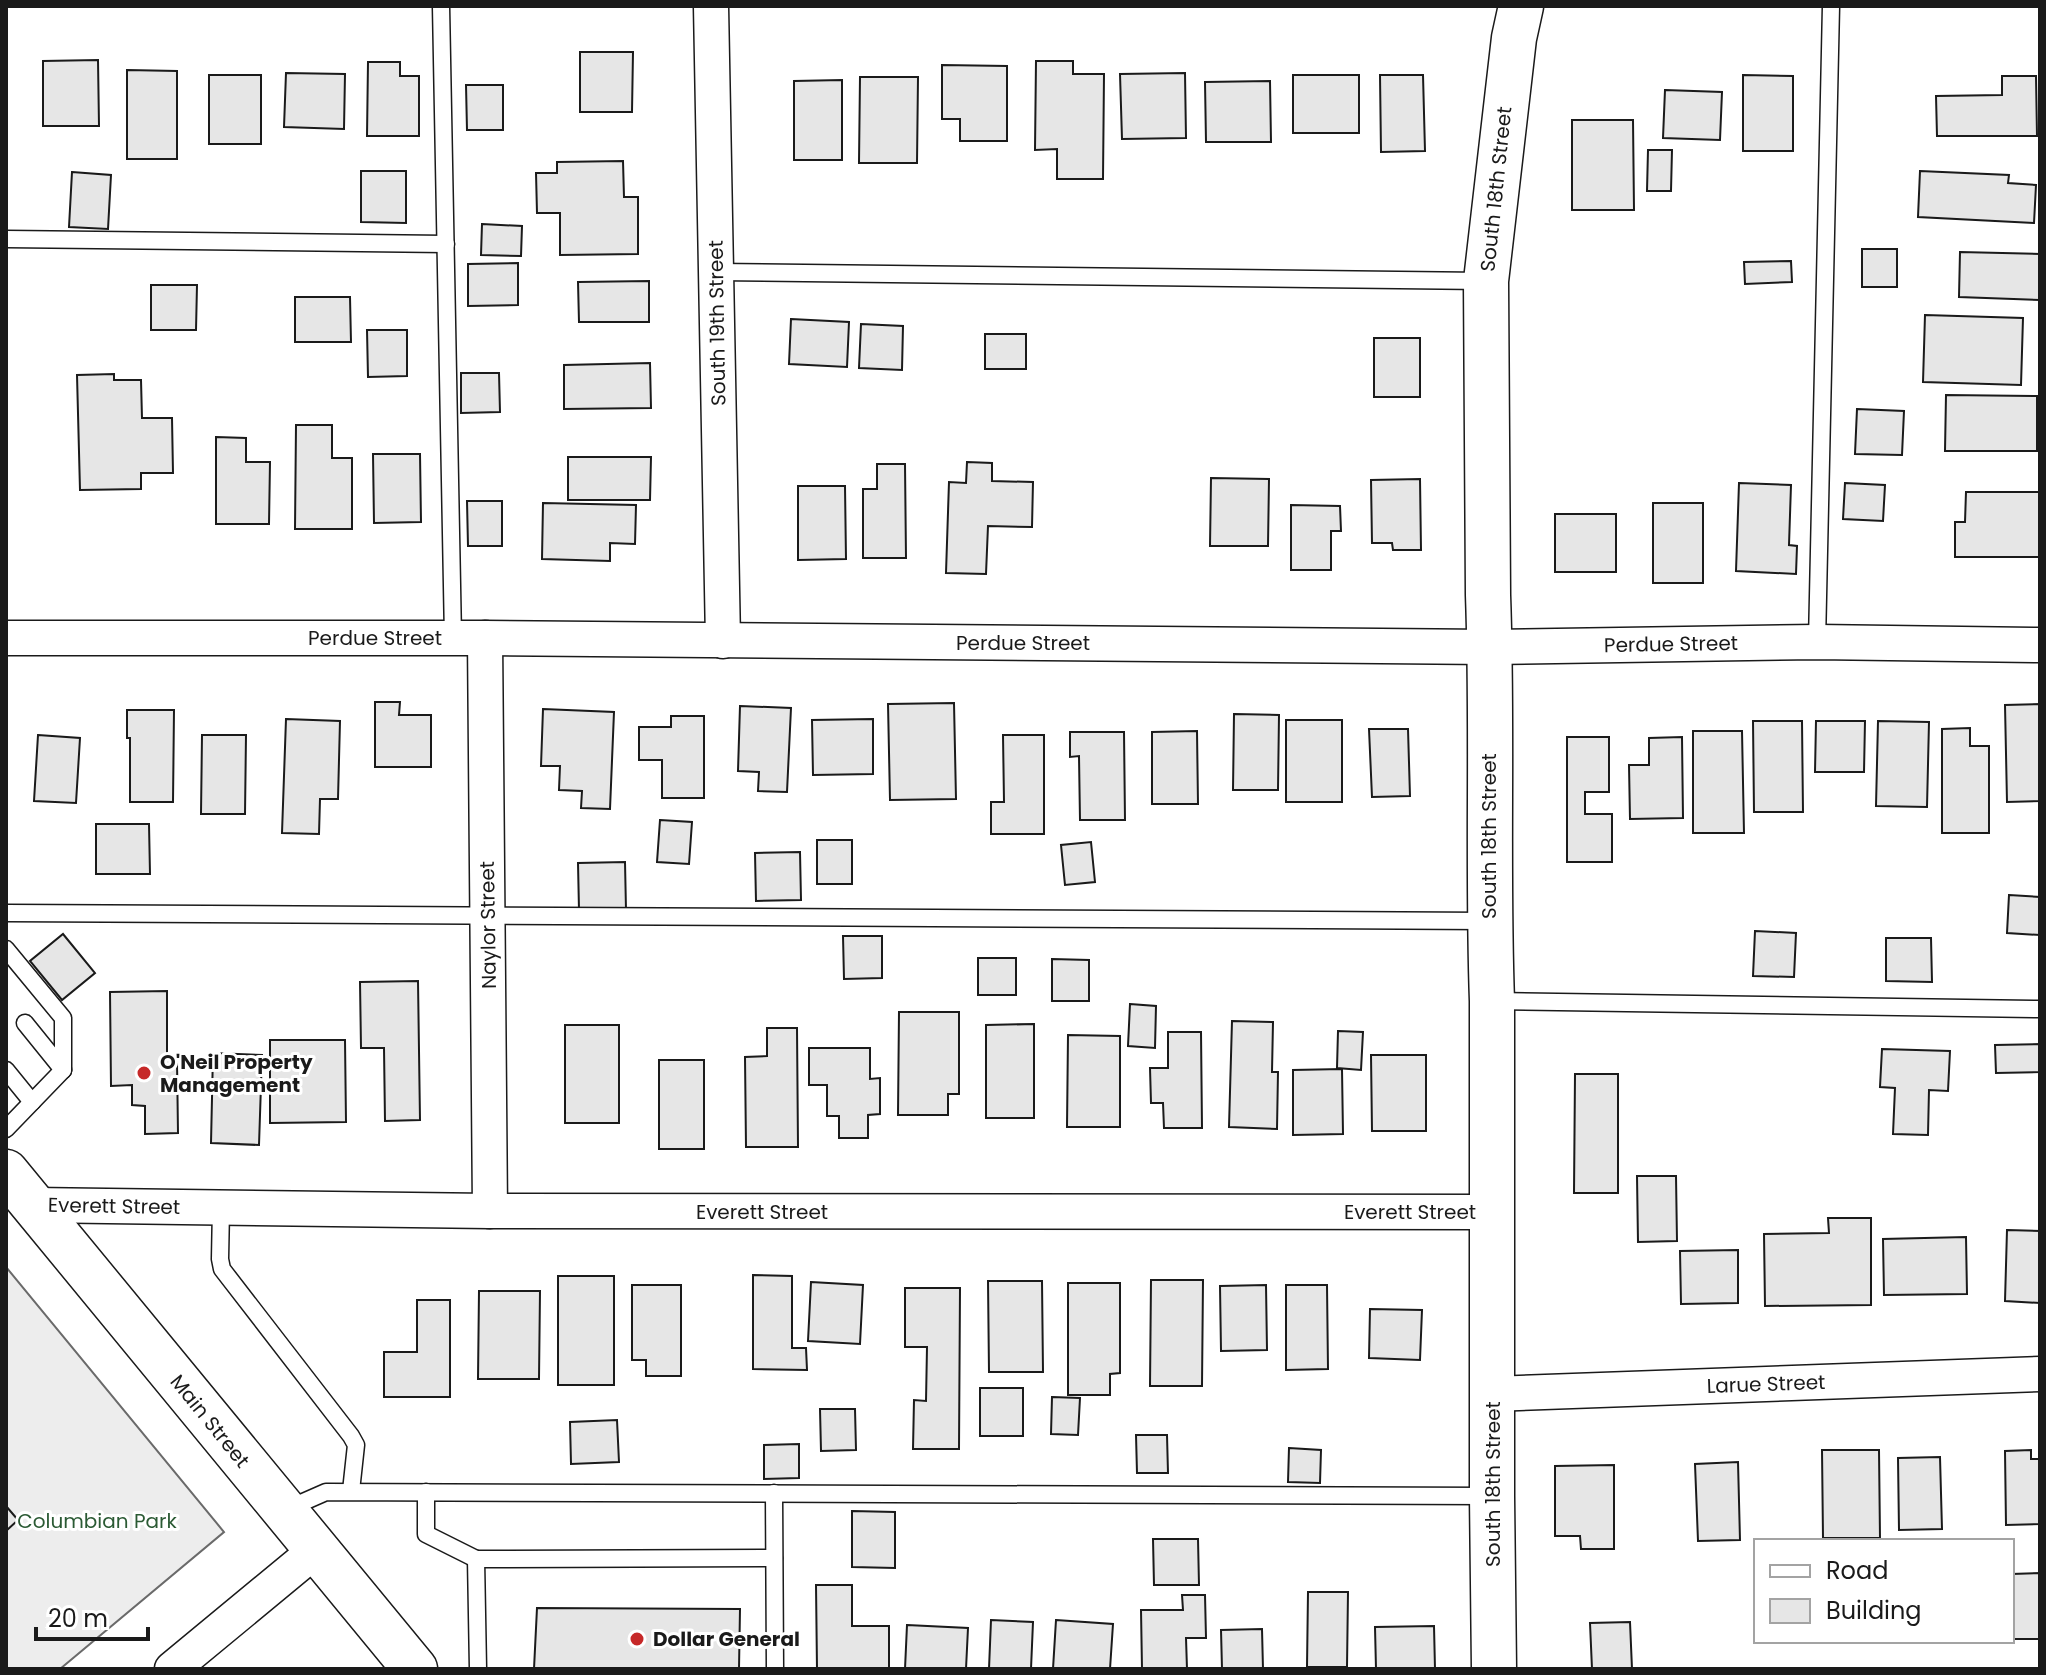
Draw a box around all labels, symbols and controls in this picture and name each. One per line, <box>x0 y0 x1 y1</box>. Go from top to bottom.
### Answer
street label: South 18th Street <box>1473 105 1519 273</box>
street label: South 19th Street <box>702 240 732 406</box>
street label: Perdue Street <box>308 624 442 652</box>
street label: Perdue Street <box>956 629 1090 657</box>
street label: Perdue Street <box>1604 629 1738 659</box>
street label: South 18th Street <box>1475 753 1503 919</box>
street label: Naylor Street <box>473 861 503 989</box>
place label: O'Neil Property Management <box>160 1048 313 1099</box>
marker: O'Neil Property Management <box>135 1064 153 1082</box>
street label: Everett Street <box>48 1191 180 1221</box>
street label: Everett Street <box>696 1198 828 1226</box>
street label: Everett Street <box>1344 1198 1476 1226</box>
street label: Larue Street <box>1706 1368 1826 1400</box>
street label: Main Street <box>164 1369 256 1473</box>
street label: South 18th Street <box>1479 1401 1507 1567</box>
park label: Columbian Park <box>17 1507 177 1535</box>
legend <box>1754 1539 2014 1643</box>
text: Road <box>1826 1554 1888 1587</box>
scale bar <box>36 1591 148 1641</box>
text: Building <box>1826 1594 1922 1627</box>
text: 20 m <box>48 1602 108 1635</box>
place label: Dollar General <box>653 1625 800 1653</box>
marker: Dollar General <box>628 1630 646 1648</box>

